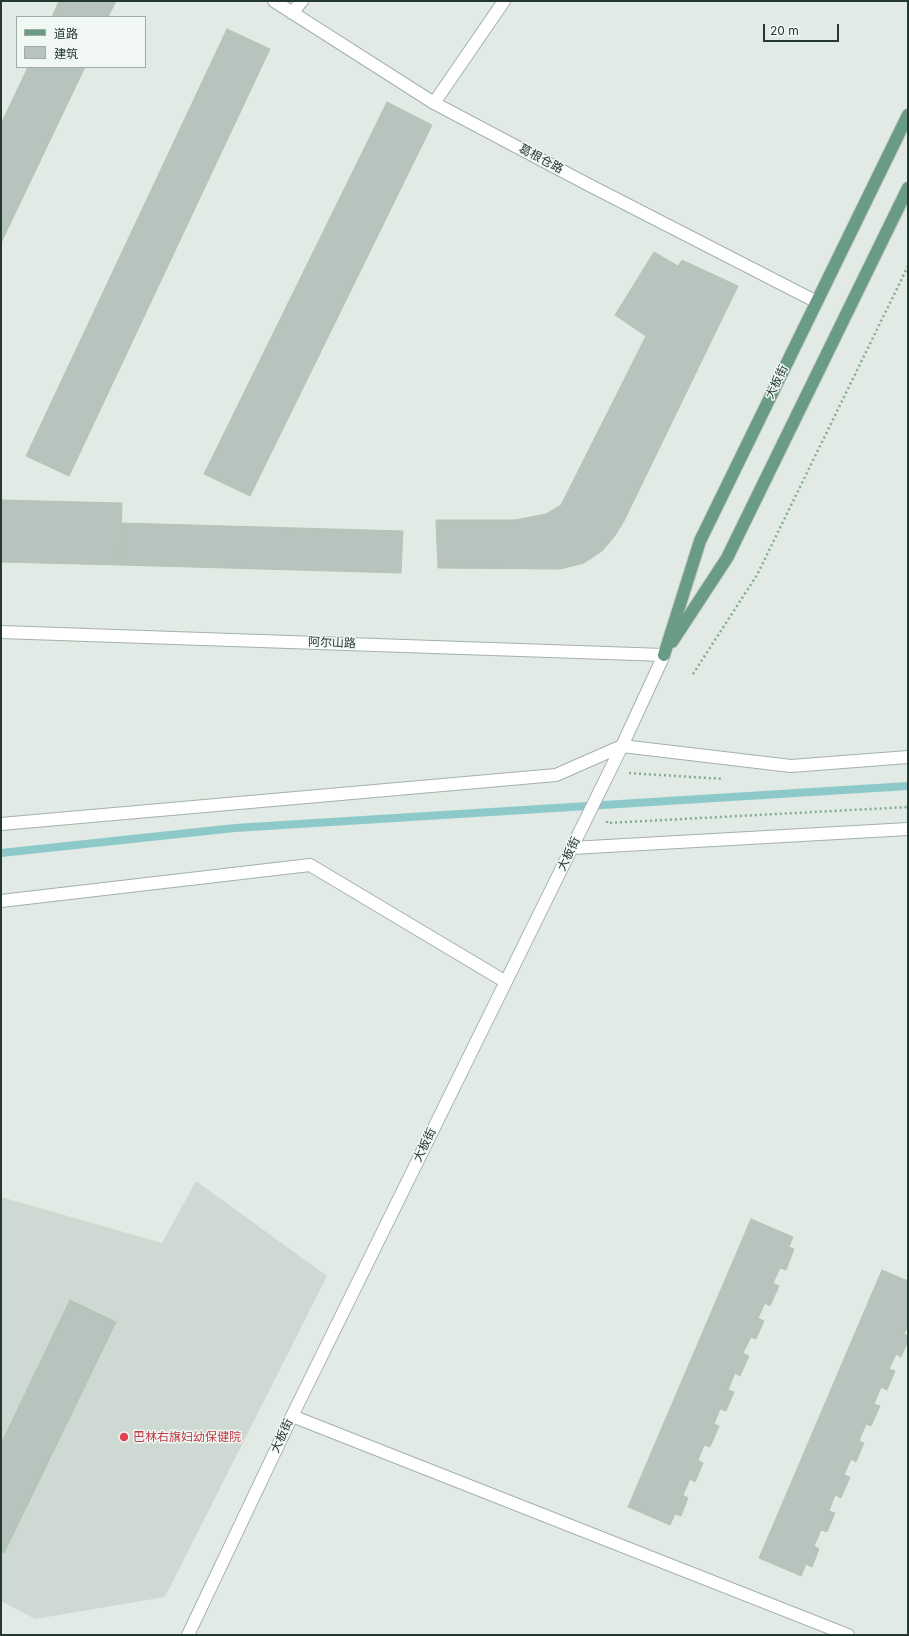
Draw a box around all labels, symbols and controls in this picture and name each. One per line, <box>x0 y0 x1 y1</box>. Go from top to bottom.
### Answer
legend <box>16 16 146 68</box>
scale bar <box>765 16 841 42</box>
text: 20 m <box>770 23 799 38</box>
text: 道路 <box>54 26 78 41</box>
text: 建筑 <box>54 46 78 61</box>
street label: 葛根仓路 <box>516 141 566 177</box>
street label: 大板街 <box>763 363 791 401</box>
street label: 阿尔山路 <box>308 635 356 651</box>
street label: 大板街 <box>555 835 583 873</box>
street label: 大板街 <box>411 1126 439 1164</box>
street label: 大板街 <box>268 1417 296 1455</box>
place label: 巴林右旗妇幼保健院 <box>133 1430 241 1444</box>
marker: 巴林右旗妇幼保健院 <box>118 1431 130 1443</box>

